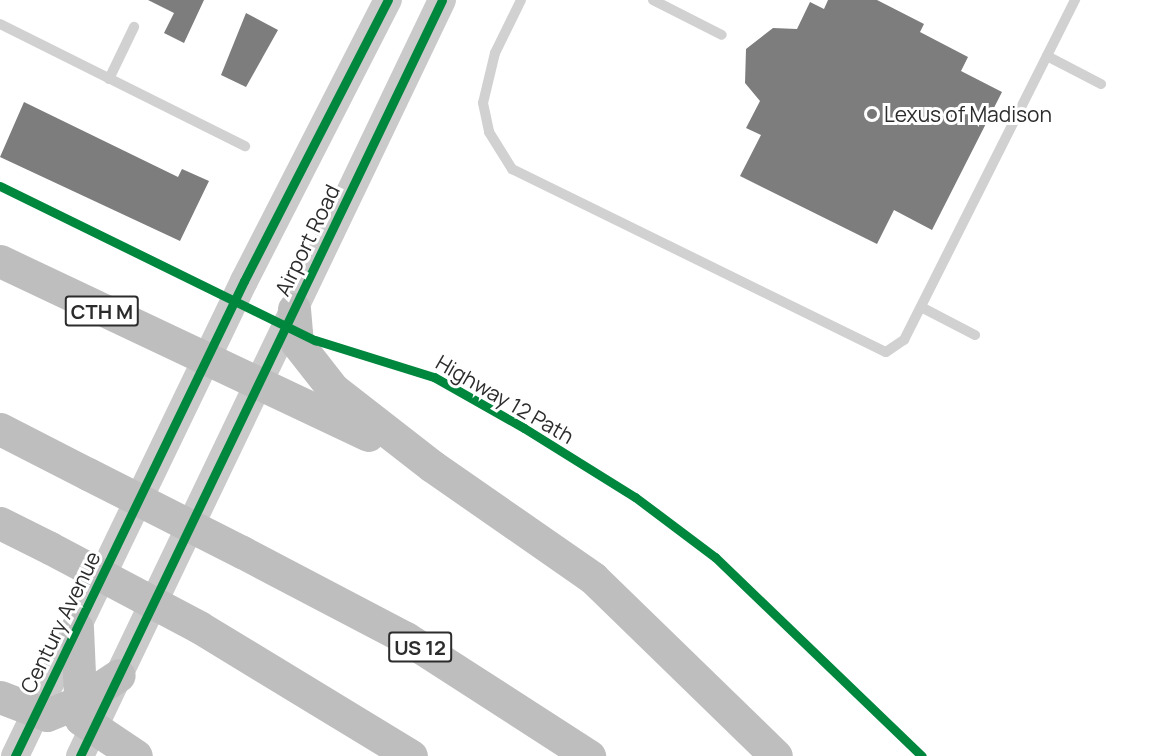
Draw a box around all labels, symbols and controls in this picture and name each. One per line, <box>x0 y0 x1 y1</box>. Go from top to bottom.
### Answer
place label: Lexus of Madison <box>884 101 1052 127</box>
marker: Lexus of Madison <box>865 107 879 121</box>
street label: Airport Road <box>269 180 345 300</box>
road number: CTH M <box>64 294 140 328</box>
street label: Highway 12 Path <box>432 349 578 449</box>
street label: Century Avenue <box>15 547 105 697</box>
road number: US 12 <box>387 630 453 664</box>

